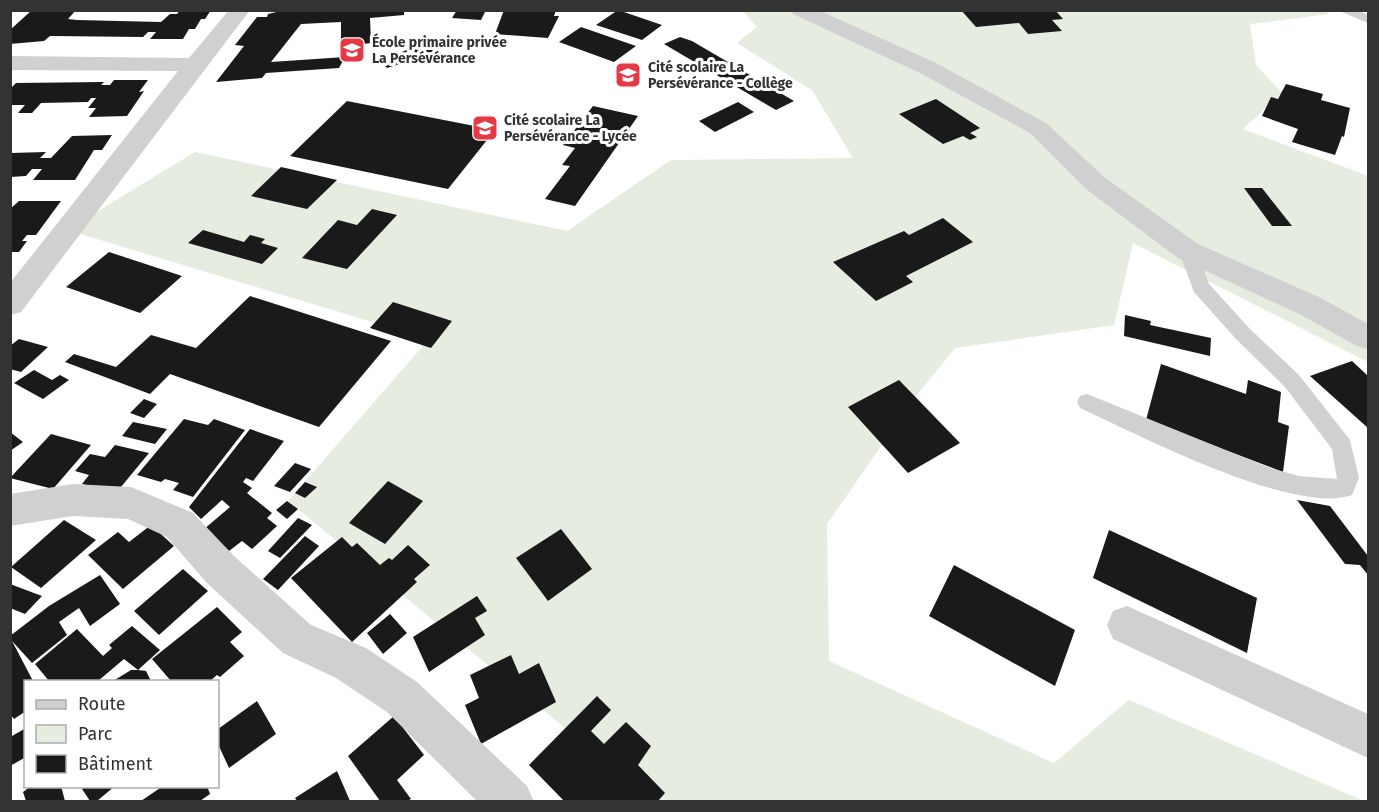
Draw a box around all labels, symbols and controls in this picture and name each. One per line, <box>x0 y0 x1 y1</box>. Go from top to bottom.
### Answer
place label: École primaire privée La Persévérance <box>372 33 507 67</box>
school or university icon: École primaire privée La Persévérance <box>337 35 367 65</box>
place label: Cité scolaire La Persévérance - Collège <box>648 59 793 92</box>
school or university icon: Cité scolaire La Persévérance - Collège <box>613 60 643 90</box>
place label: Cité scolaire La Persévérance - Lycée <box>504 112 637 145</box>
school or university icon: Cité scolaire La Persévérance - Lycée <box>470 113 500 143</box>
legend <box>24 680 219 788</box>
text: Route <box>78 693 126 715</box>
text: Parc <box>78 723 113 745</box>
text: Bâtiment <box>78 753 153 775</box>

